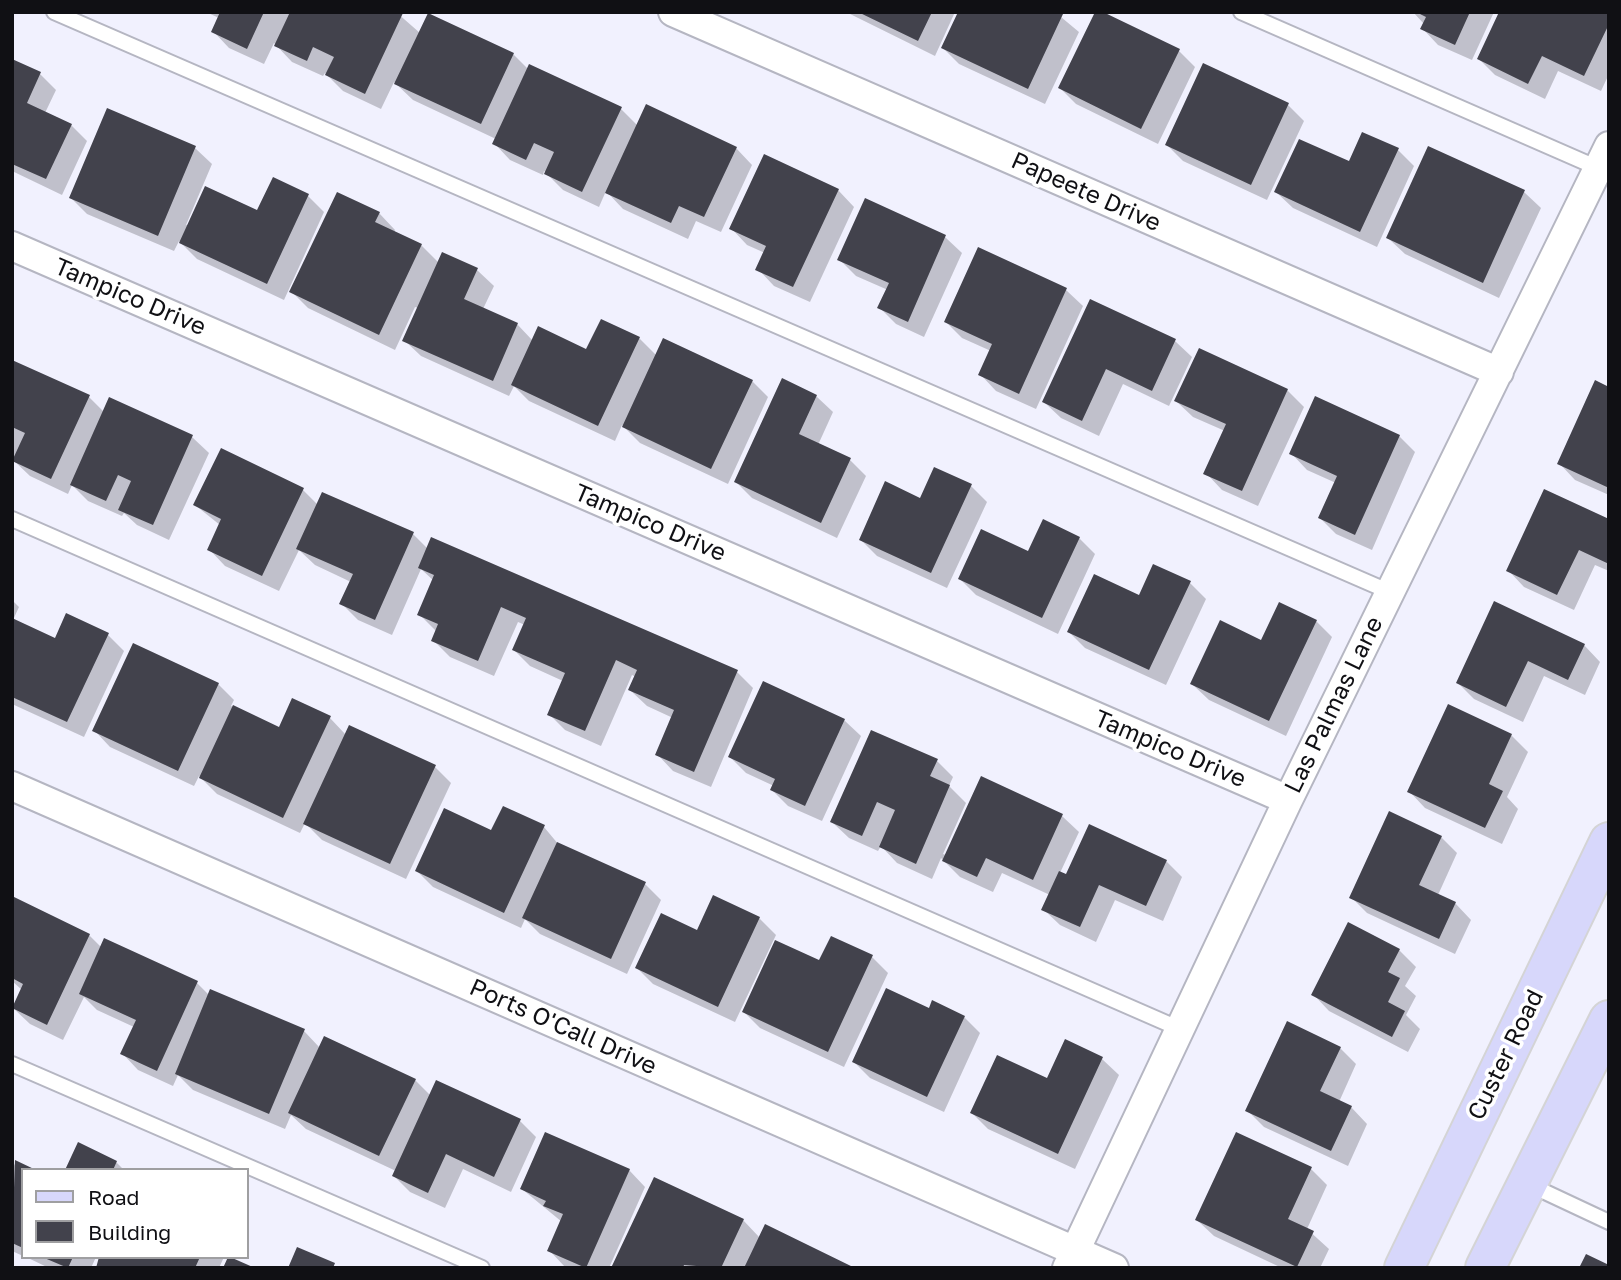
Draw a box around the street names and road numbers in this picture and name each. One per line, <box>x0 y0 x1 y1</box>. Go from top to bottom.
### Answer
street label: Papeete Drive <box>1007 146 1165 238</box>
street label: Tampico Drive <box>50 252 210 342</box>
street label: Tampico Drive <box>570 478 730 568</box>
street label: Las Palmas Lane <box>1279 612 1389 798</box>
street label: Tampico Drive <box>1090 704 1250 794</box>
street label: Ports O'Call Drive <box>465 973 661 1081</box>
street label: Custer Road <box>1462 985 1550 1125</box>

